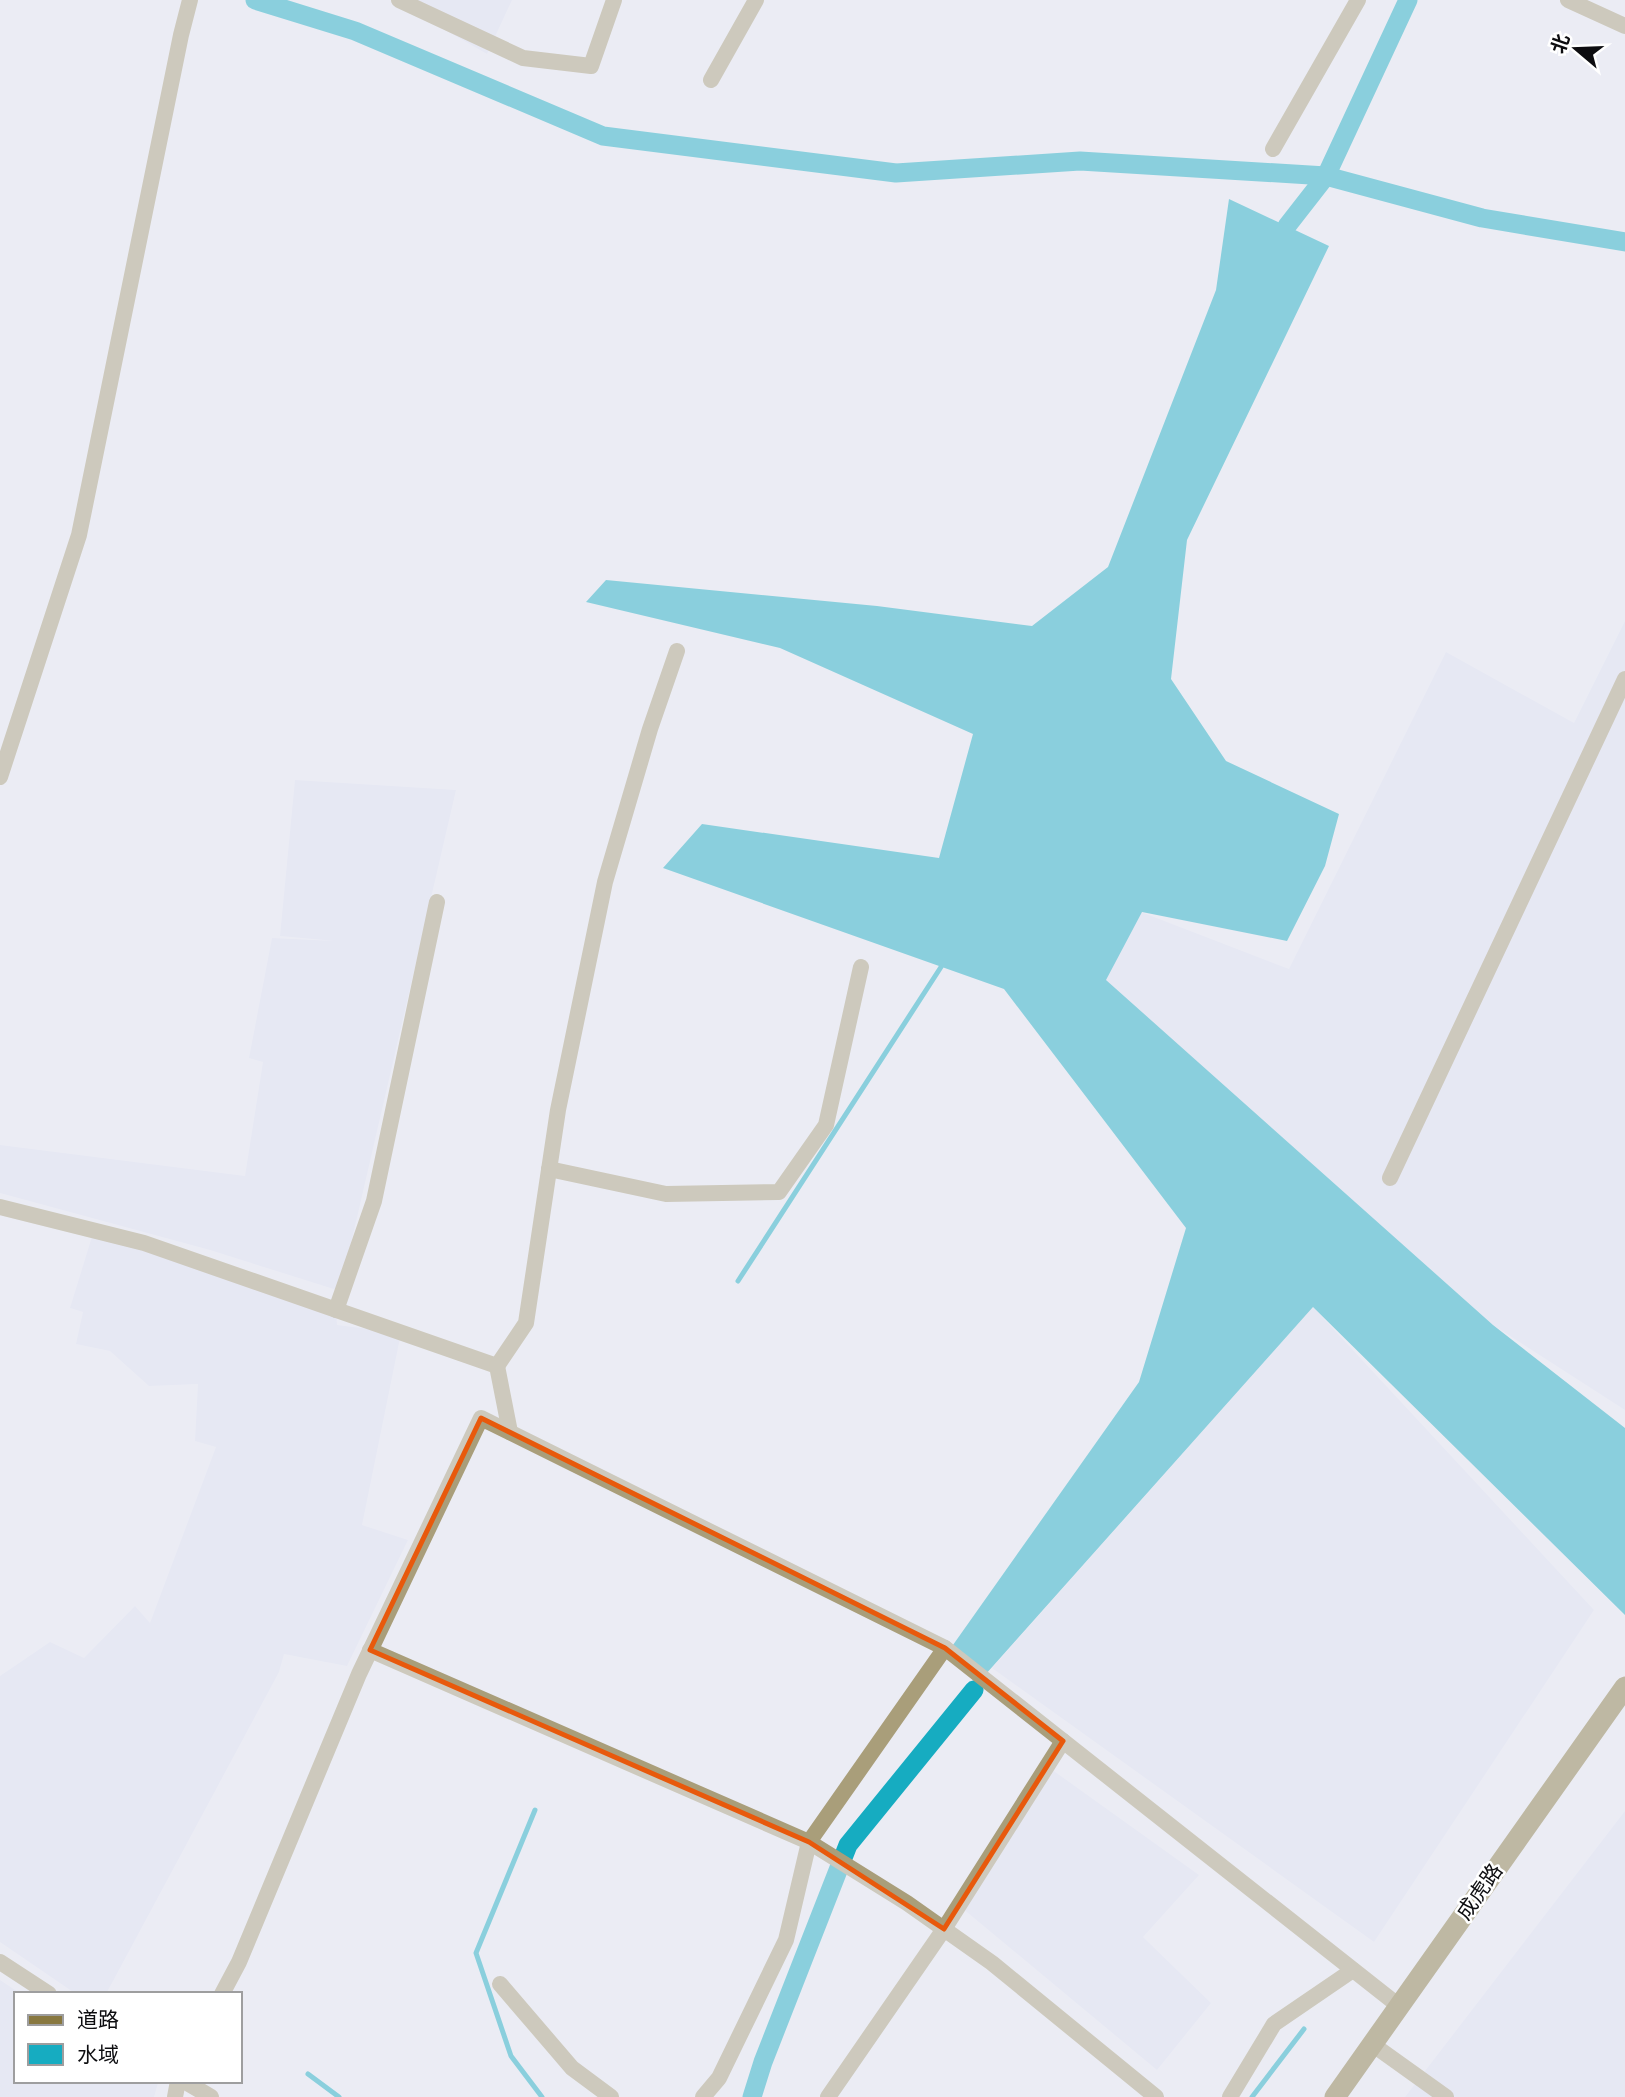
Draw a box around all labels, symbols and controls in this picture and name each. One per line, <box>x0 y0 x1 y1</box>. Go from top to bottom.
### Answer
north arrow <box>1541 14 1611 84</box>
text: 北 <box>1547 31 1574 56</box>
street label: 成虎路 <box>1452 1859 1508 1925</box>
legend <box>14 1992 242 2083</box>
text: 道路 <box>77 2008 119 2033</box>
text: 水域 <box>77 2043 119 2068</box>

